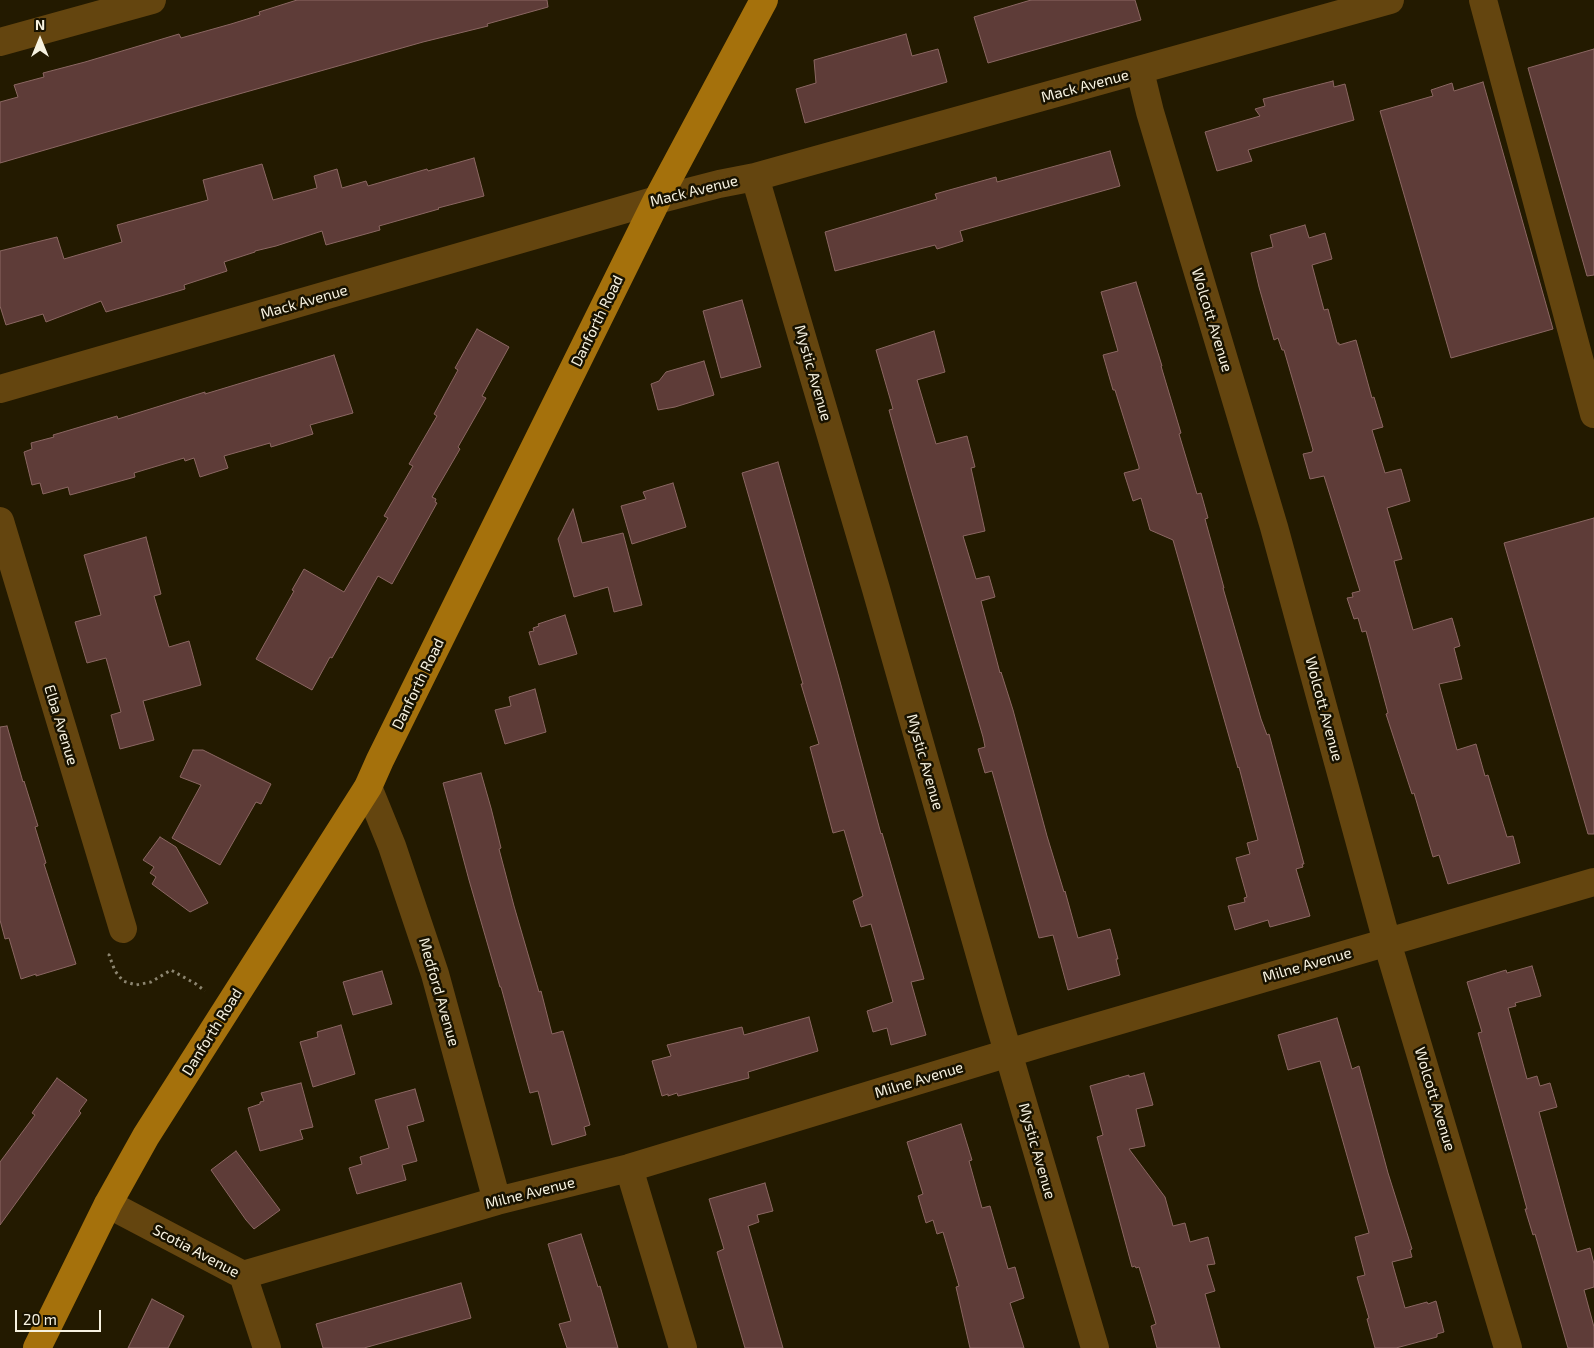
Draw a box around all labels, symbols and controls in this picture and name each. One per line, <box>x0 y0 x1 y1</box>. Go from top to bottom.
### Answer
north arrow <box>15 15 65 65</box>
text: N <box>35 16 45 33</box>
street label: Mack Avenue <box>1039 66 1131 106</box>
street label: Mack Avenue <box>648 171 740 211</box>
street label: Wolcott Avenue <box>1188 266 1236 374</box>
street label: Danforth Road <box>567 272 627 370</box>
street label: Mack Avenue <box>258 281 350 323</box>
street label: Mystic Avenue <box>791 323 835 423</box>
street label: Danforth Road <box>388 635 448 733</box>
street label: Wolcott Avenue <box>1301 655 1347 763</box>
street label: Elba Avenue <box>40 683 82 767</box>
street label: Mystic Avenue <box>903 712 947 812</box>
street label: Medford Avenue <box>415 936 463 1048</box>
street label: Milne Avenue <box>1260 944 1354 986</box>
street label: Danforth Road <box>178 985 246 1079</box>
street label: Wolcott Avenue <box>1411 1045 1459 1153</box>
street label: Milne Avenue <box>873 1058 965 1102</box>
street label: Mystic Avenue <box>1015 1101 1059 1201</box>
street label: Milne Avenue <box>483 1173 577 1213</box>
street label: Scotia Avenue <box>150 1221 242 1281</box>
scale bar <box>18 1300 104 1332</box>
text: 20 m <box>23 1310 57 1328</box>

